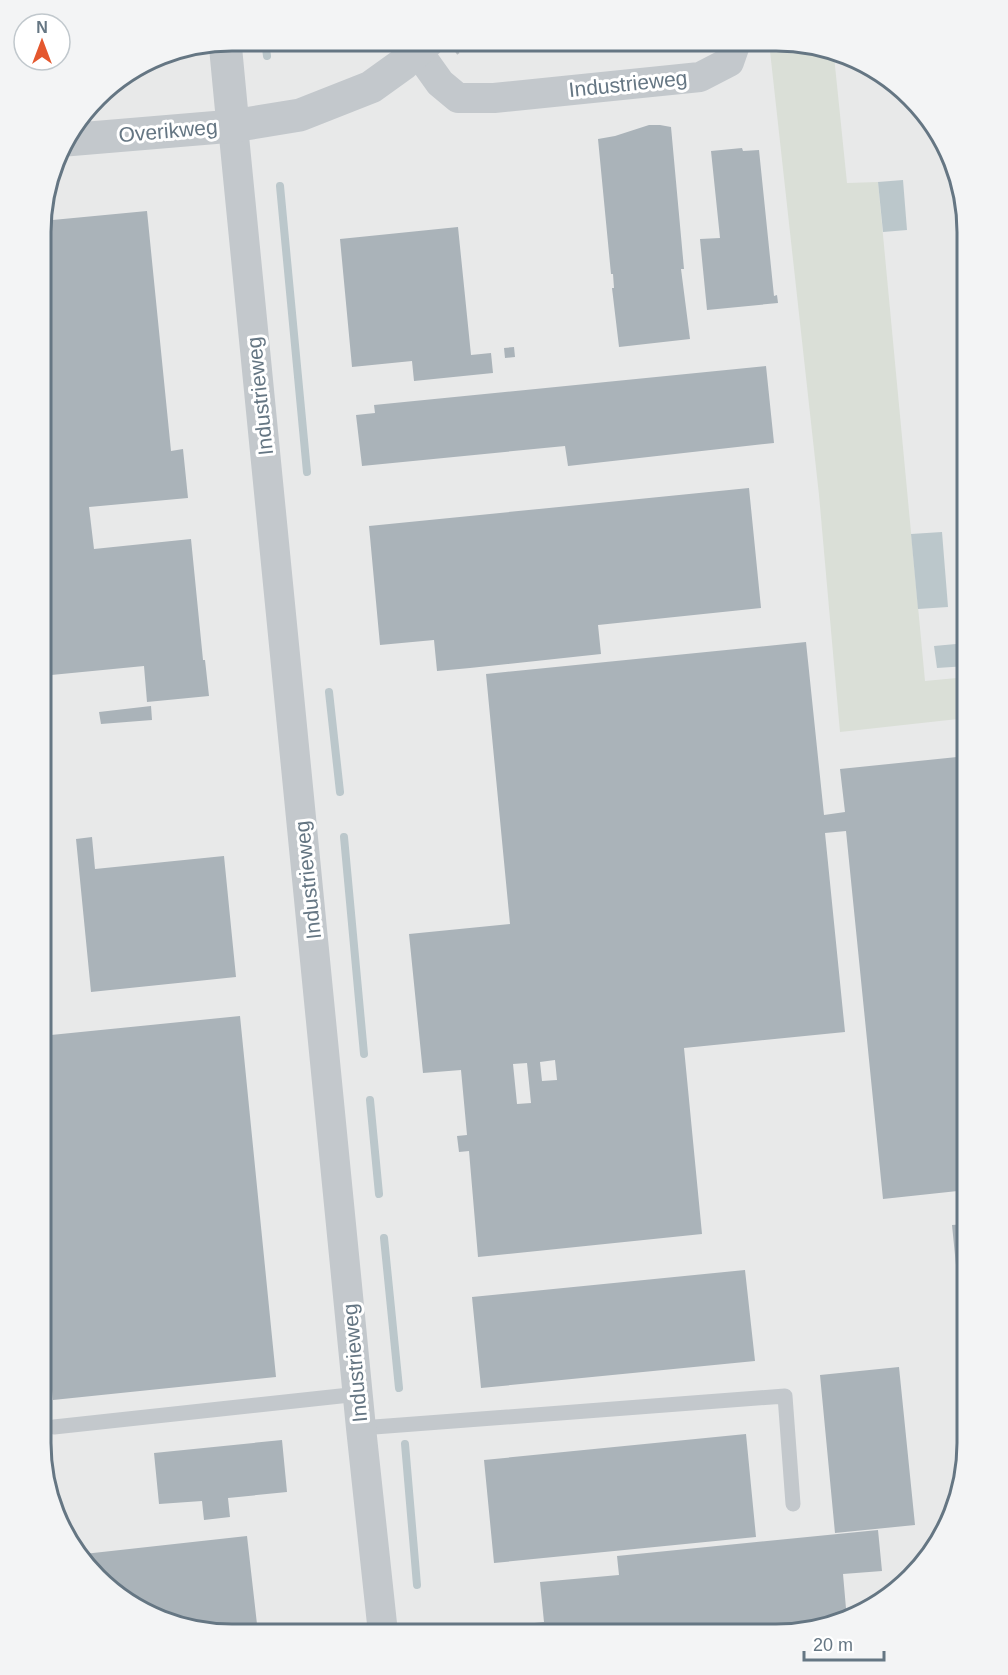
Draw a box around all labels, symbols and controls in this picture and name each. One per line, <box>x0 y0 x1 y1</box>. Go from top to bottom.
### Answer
north arrow <box>12 12 72 72</box>
text: N <box>36 19 48 36</box>
street label: Industrieweg <box>568 66 688 101</box>
street label: Overikweg <box>118 115 218 146</box>
street label: Industrieweg <box>242 336 277 456</box>
street label: Industrieweg <box>290 820 325 940</box>
street label: Industrieweg <box>338 1303 371 1423</box>
scale bar <box>804 1624 884 1662</box>
text: 20 m <box>813 1635 853 1655</box>

